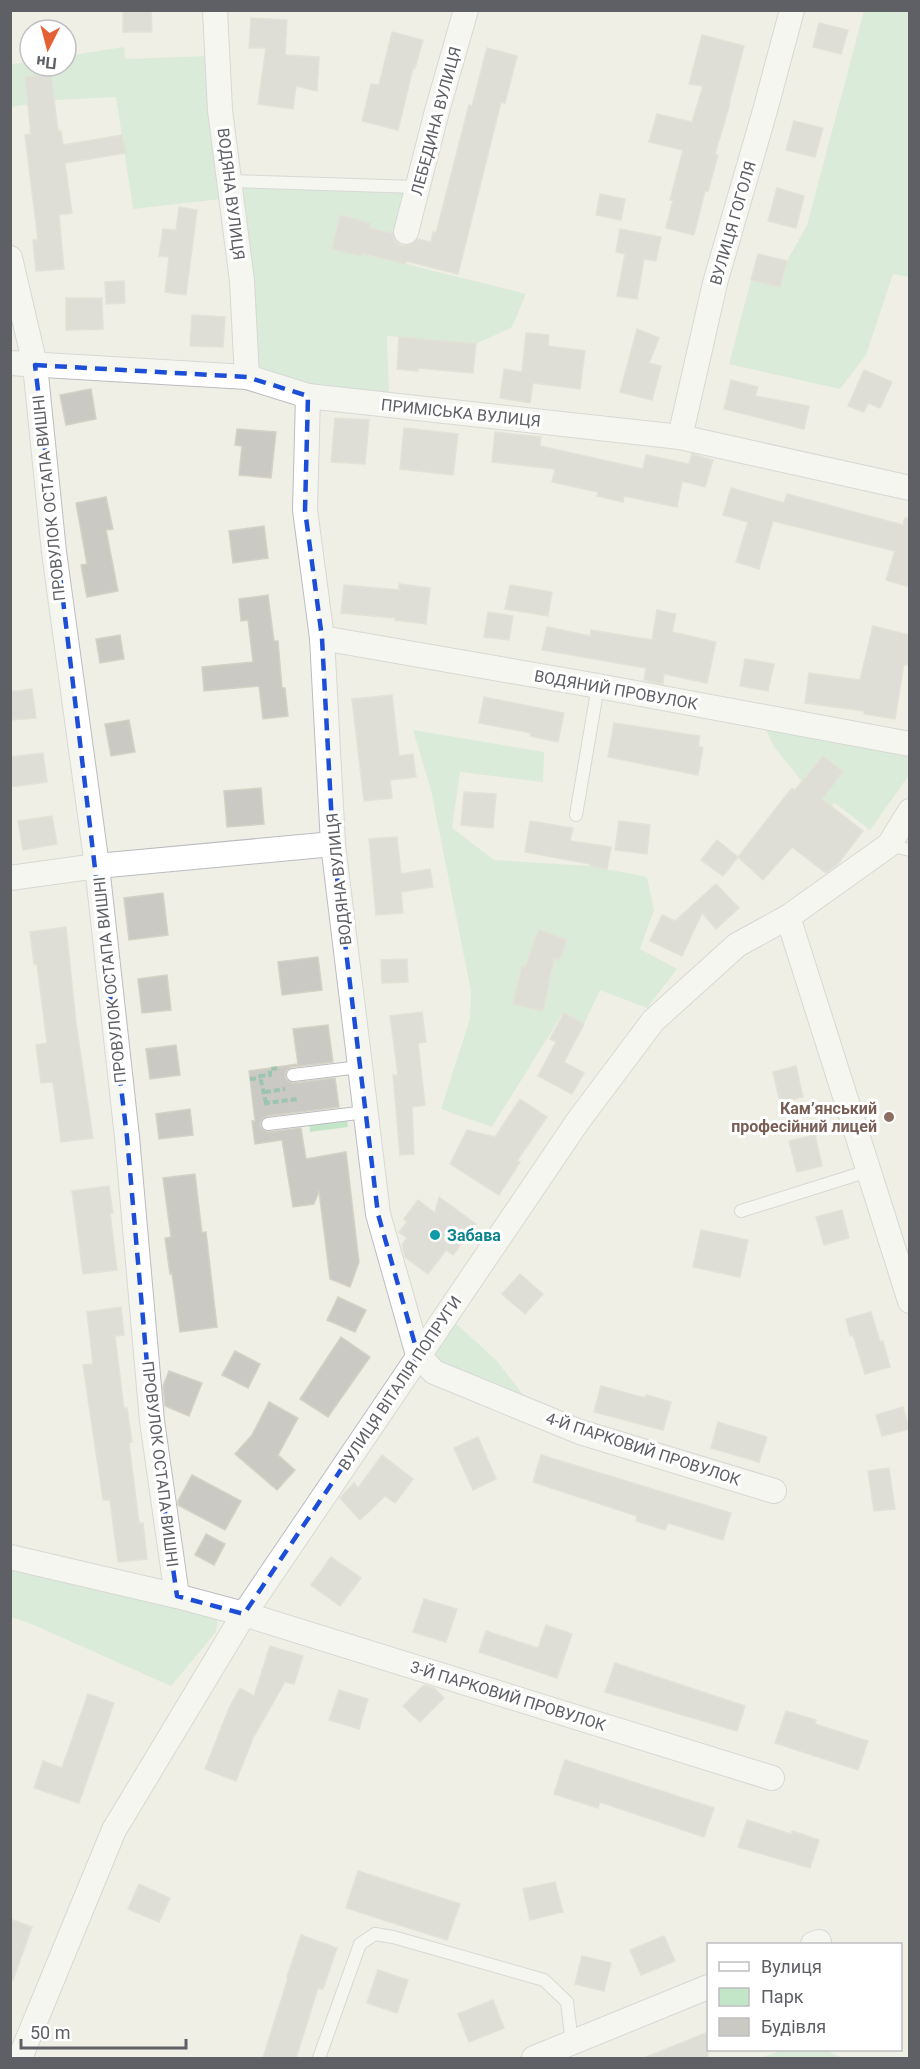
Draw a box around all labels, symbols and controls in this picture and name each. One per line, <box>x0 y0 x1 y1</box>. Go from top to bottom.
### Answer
north arrow <box>18 18 78 78</box>
street label: ЛЕБЕДИНА ВУЛИЦЯ <box>407 45 465 197</box>
text: Пн <box>35 52 58 73</box>
street label: ВОДЯНА ВУЛИЦЯ <box>213 127 249 261</box>
street label: ВУЛИЦЯ ГОГОЛЯ <box>706 159 760 287</box>
street label: ПРОВУЛОК ОСТАПА ВИШНІ <box>29 394 69 602</box>
street label: ПРИМІСЬКА ВУЛИЦЯ <box>380 395 542 431</box>
street label: ВОДЯНИЙ ПРОВУЛОК <box>533 666 700 714</box>
street label: ВОДЯНА ВУЛИЦЯ <box>323 812 355 946</box>
street label: ПРОВУЛОК ОСТАПА ВИШНІ <box>90 876 130 1084</box>
place label: Кам’янський професійний лицей <box>731 1099 877 1136</box>
marker: Кам’янський професійний лицей <box>882 1110 896 1124</box>
place label: Забава <box>447 1226 501 1245</box>
marker: Забава <box>428 1228 442 1242</box>
street label: ВУЛИЦЯ ВІТАЛІЯ ПОПРУГИ <box>335 1292 465 1474</box>
street label: ПРОВУЛОК ОСТАПА ВИШНІ <box>138 1360 182 1568</box>
street label: 4-Й ПАРКОВИЙ ПРОВУЛОК <box>543 1409 743 1490</box>
street label: 3-Й ПАРКОВИЙ ПРОВУЛОК <box>408 1657 609 1735</box>
legend <box>707 1943 902 2051</box>
text: Вулиця <box>761 1956 822 1977</box>
text: Парк <box>761 1986 804 2007</box>
scale bar <box>21 2012 186 2050</box>
text: Будівля <box>761 2016 826 2037</box>
text: 50 m <box>30 2022 70 2043</box>

